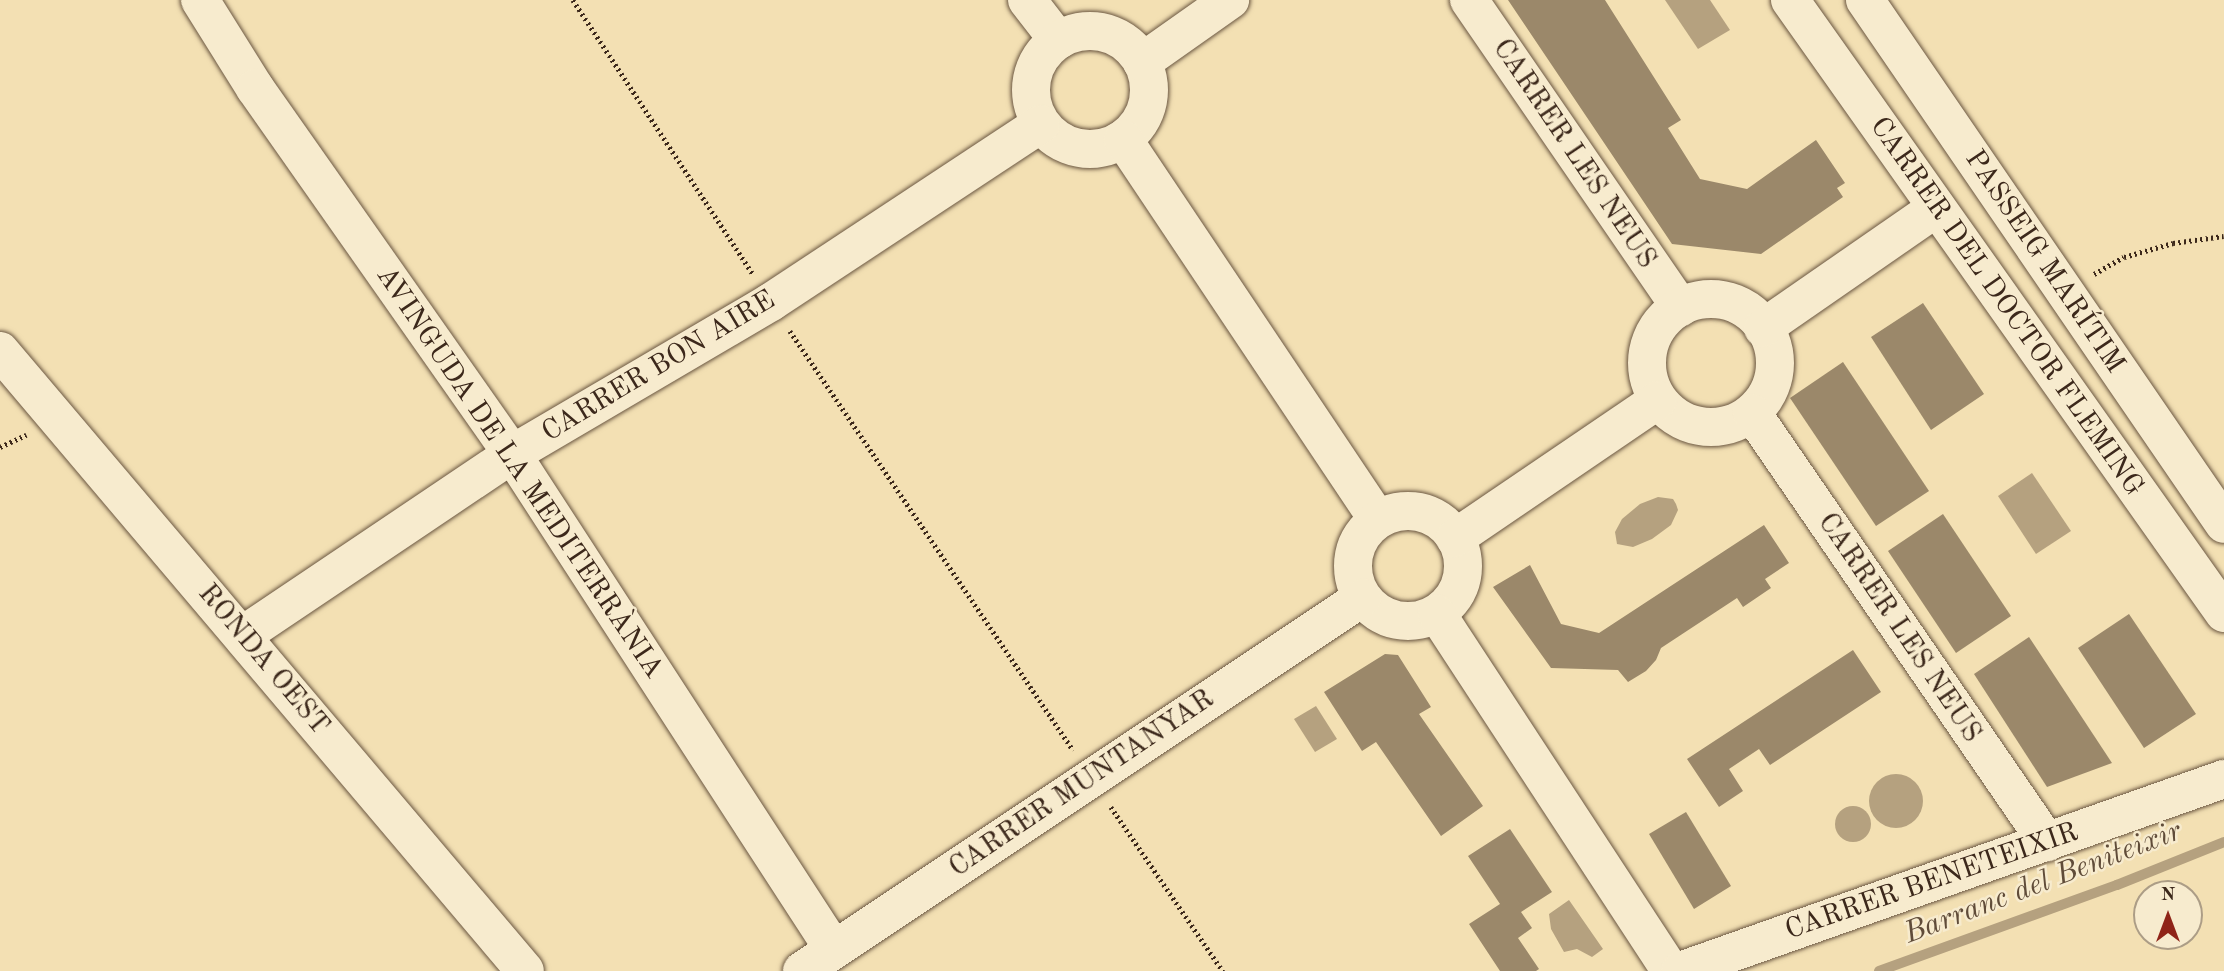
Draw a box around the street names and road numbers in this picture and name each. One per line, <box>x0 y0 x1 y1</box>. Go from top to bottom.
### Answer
street label: CARRER LES NEUS <box>1485 33 1663 275</box>
street label: CARRER DEL DOCTOR FLEMING <box>1862 111 2150 503</box>
street label: PASSEIG MARÍTIM <box>1957 144 2131 380</box>
street label: AVINGUDA DE LA MEDITERRÀNIA <box>368 261 670 685</box>
street label: CARRER BON AIRE <box>536 284 782 450</box>
street label: CARRER LES NEUS <box>1810 507 1988 749</box>
street label: RONDA OEST <box>190 578 336 742</box>
street label: CARRER MUNTANYAR <box>943 683 1221 885</box>
street label: CARRER BENETEIXIR <box>1781 816 2083 948</box>

